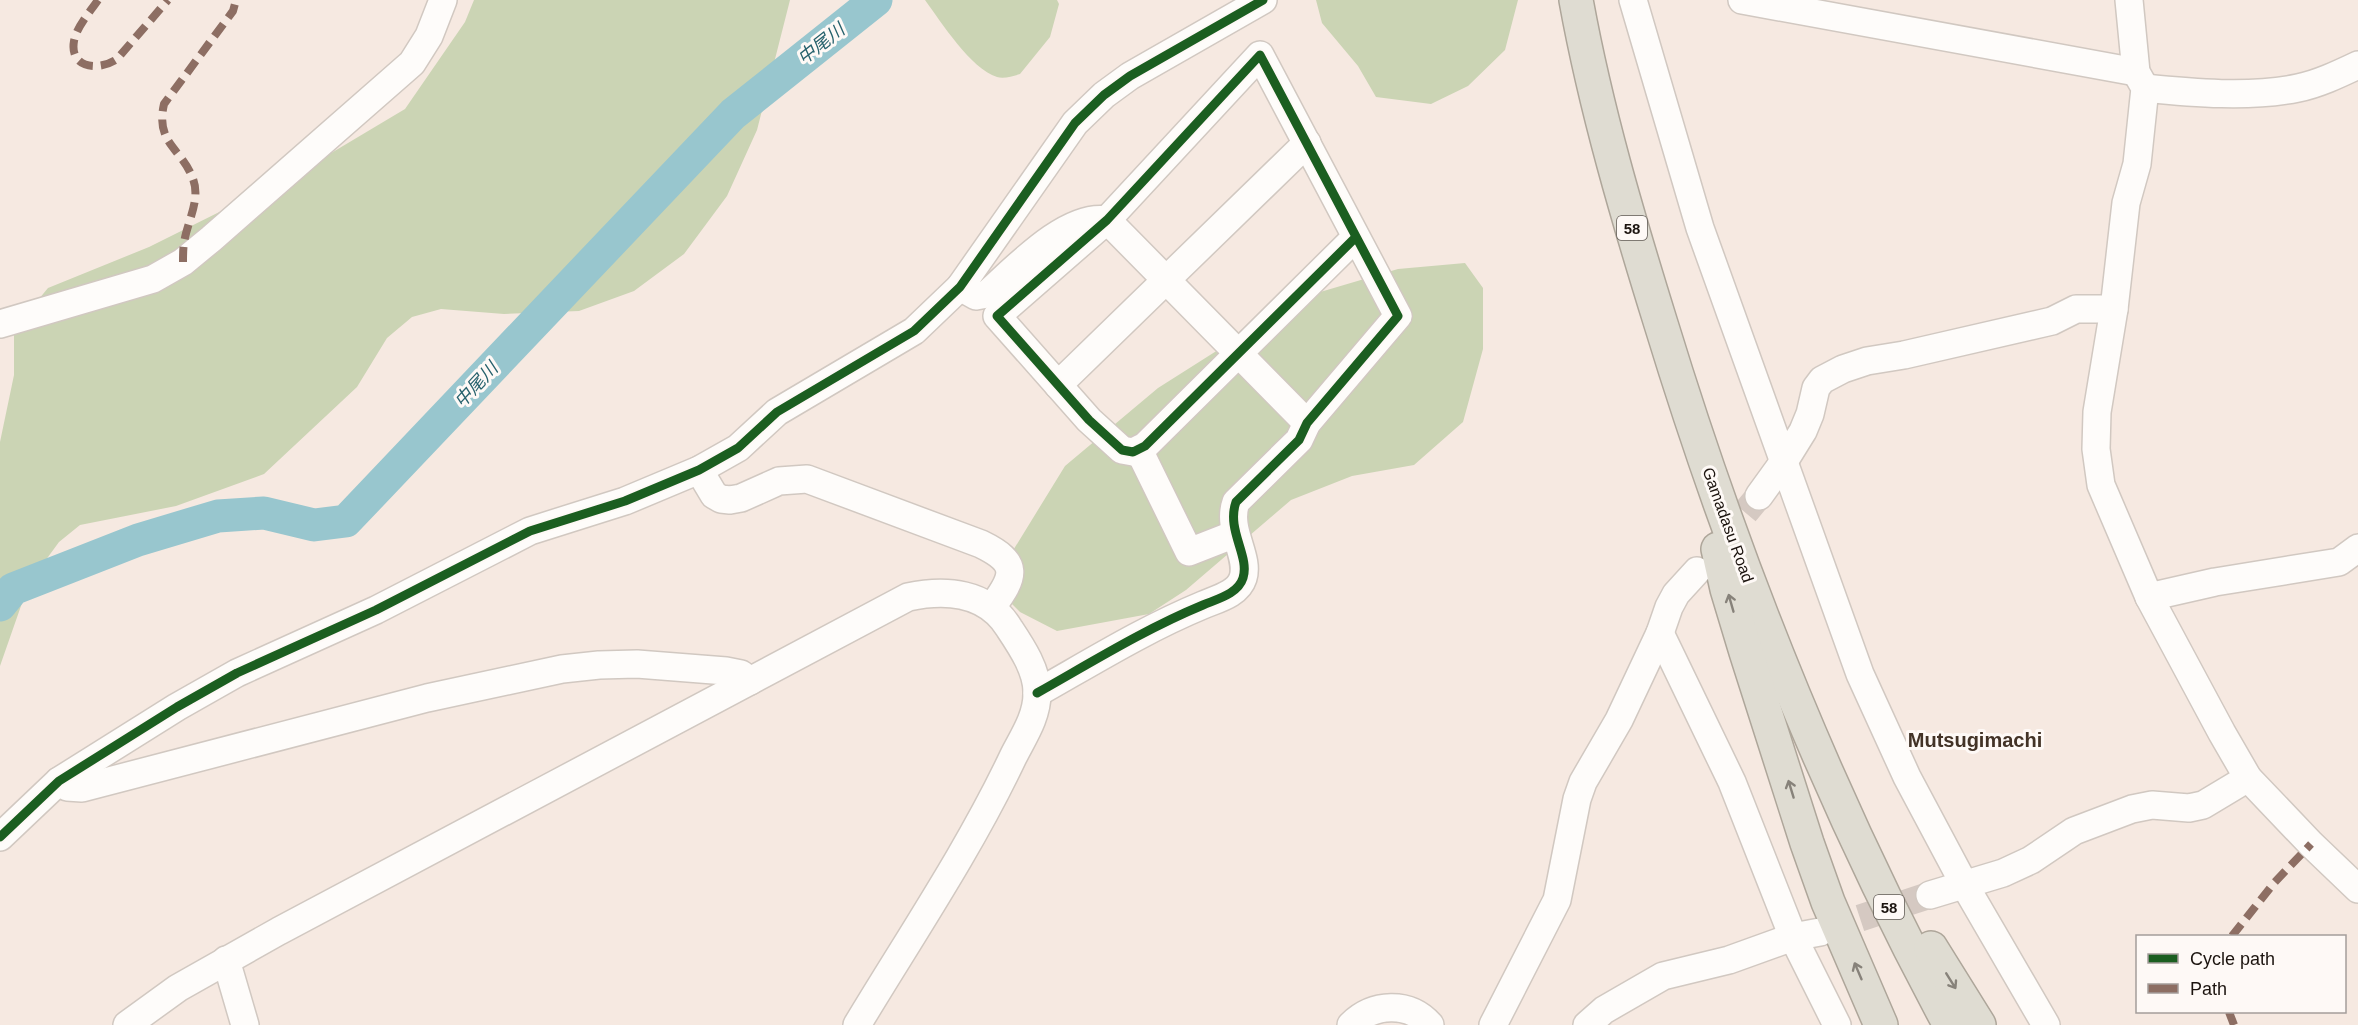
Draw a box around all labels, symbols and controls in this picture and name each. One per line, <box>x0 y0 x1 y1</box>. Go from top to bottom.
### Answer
water label: 中尾川 <box>794 18 850 69</box>
road number: 58 <box>1617 216 1647 240</box>
water label: 中尾川 <box>450 357 503 412</box>
street label: Gamadasu Road <box>1699 465 1757 585</box>
one-way arrow <box>1725 594 1736 613</box>
district label: Mutsugimachi <box>1908 729 2042 751</box>
one-way arrow <box>1785 779 1796 798</box>
road number: 58 <box>1874 895 1904 919</box>
legend <box>2136 935 2346 1013</box>
text: Cycle path <box>2190 949 2275 969</box>
one-way arrow <box>1852 963 1863 981</box>
one-way arrow <box>1946 972 1958 989</box>
text: Path <box>2190 979 2227 999</box>

